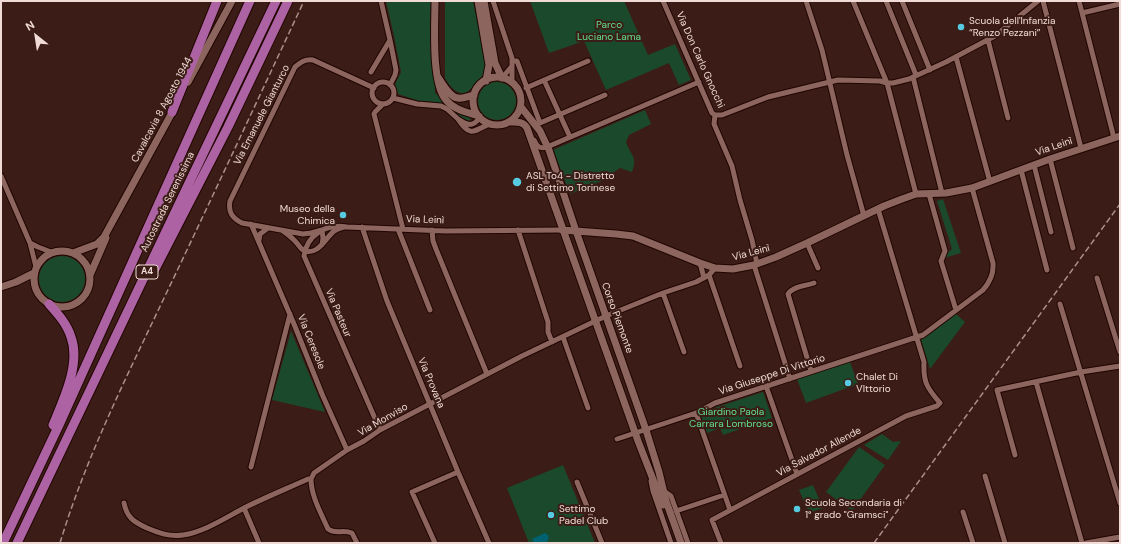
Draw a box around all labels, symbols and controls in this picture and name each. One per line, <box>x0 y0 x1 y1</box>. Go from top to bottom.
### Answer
street label: Via Don Carlo Gnocchi <box>673 10 727 110</box>
place label: Scuola dell'Infanzia “Renzo Pezzani” <box>969 15 1055 38</box>
north arrow <box>16 16 56 56</box>
text: N <box>23 18 37 34</box>
park label: Parco Luciano Lama <box>577 19 641 42</box>
marker: Scuola dell'Infanzia “Renzo Pezzani” <box>956 22 966 32</box>
street label: Cavalcavia 8 Agosto 1944 <box>129 55 195 165</box>
street label: Via Emanuele Gianturco <box>231 63 293 167</box>
street label: Via Leinì <box>1034 135 1074 159</box>
street label: Autostrada Serenissima <box>139 150 197 254</box>
place label: ASL To4 - Distretto di Settimo Torinese <box>526 170 615 194</box>
marker: ASL To4 - Distretto di Settimo Torinese <box>511 176 523 188</box>
place label: Museo della Chimica <box>280 203 335 226</box>
marker: Museo della Chimica <box>338 210 348 220</box>
street label: Via Leinì <box>406 213 444 227</box>
street label: Via Leinì <box>731 242 771 264</box>
road number: A4 <box>136 265 158 279</box>
street label: Corso Piemonte <box>599 281 635 355</box>
street label: Via Pasteur <box>322 287 354 339</box>
street label: Via Ceresole <box>295 313 327 371</box>
street label: Via Giuseppe Di Vittorio <box>717 352 827 398</box>
street label: Via Provana <box>415 356 447 410</box>
place label: Chalet Di VIttorio <box>856 371 898 394</box>
marker: Chalet Di VIttorio <box>843 378 853 388</box>
street label: Via Monviso <box>356 401 410 439</box>
park label: Giardino Paola Carrara Lombroso <box>689 406 773 430</box>
street label: Via Salvador Allende <box>775 425 863 479</box>
place label: Scuola Secondaria di 1° grado "Gramsci" <box>805 497 902 520</box>
place label: Settimo Padel Club <box>559 503 608 526</box>
marker: Scuola Secondaria di 1° grado "Gramsci" <box>792 504 802 514</box>
marker: Settimo Padel Club <box>546 510 556 520</box>

